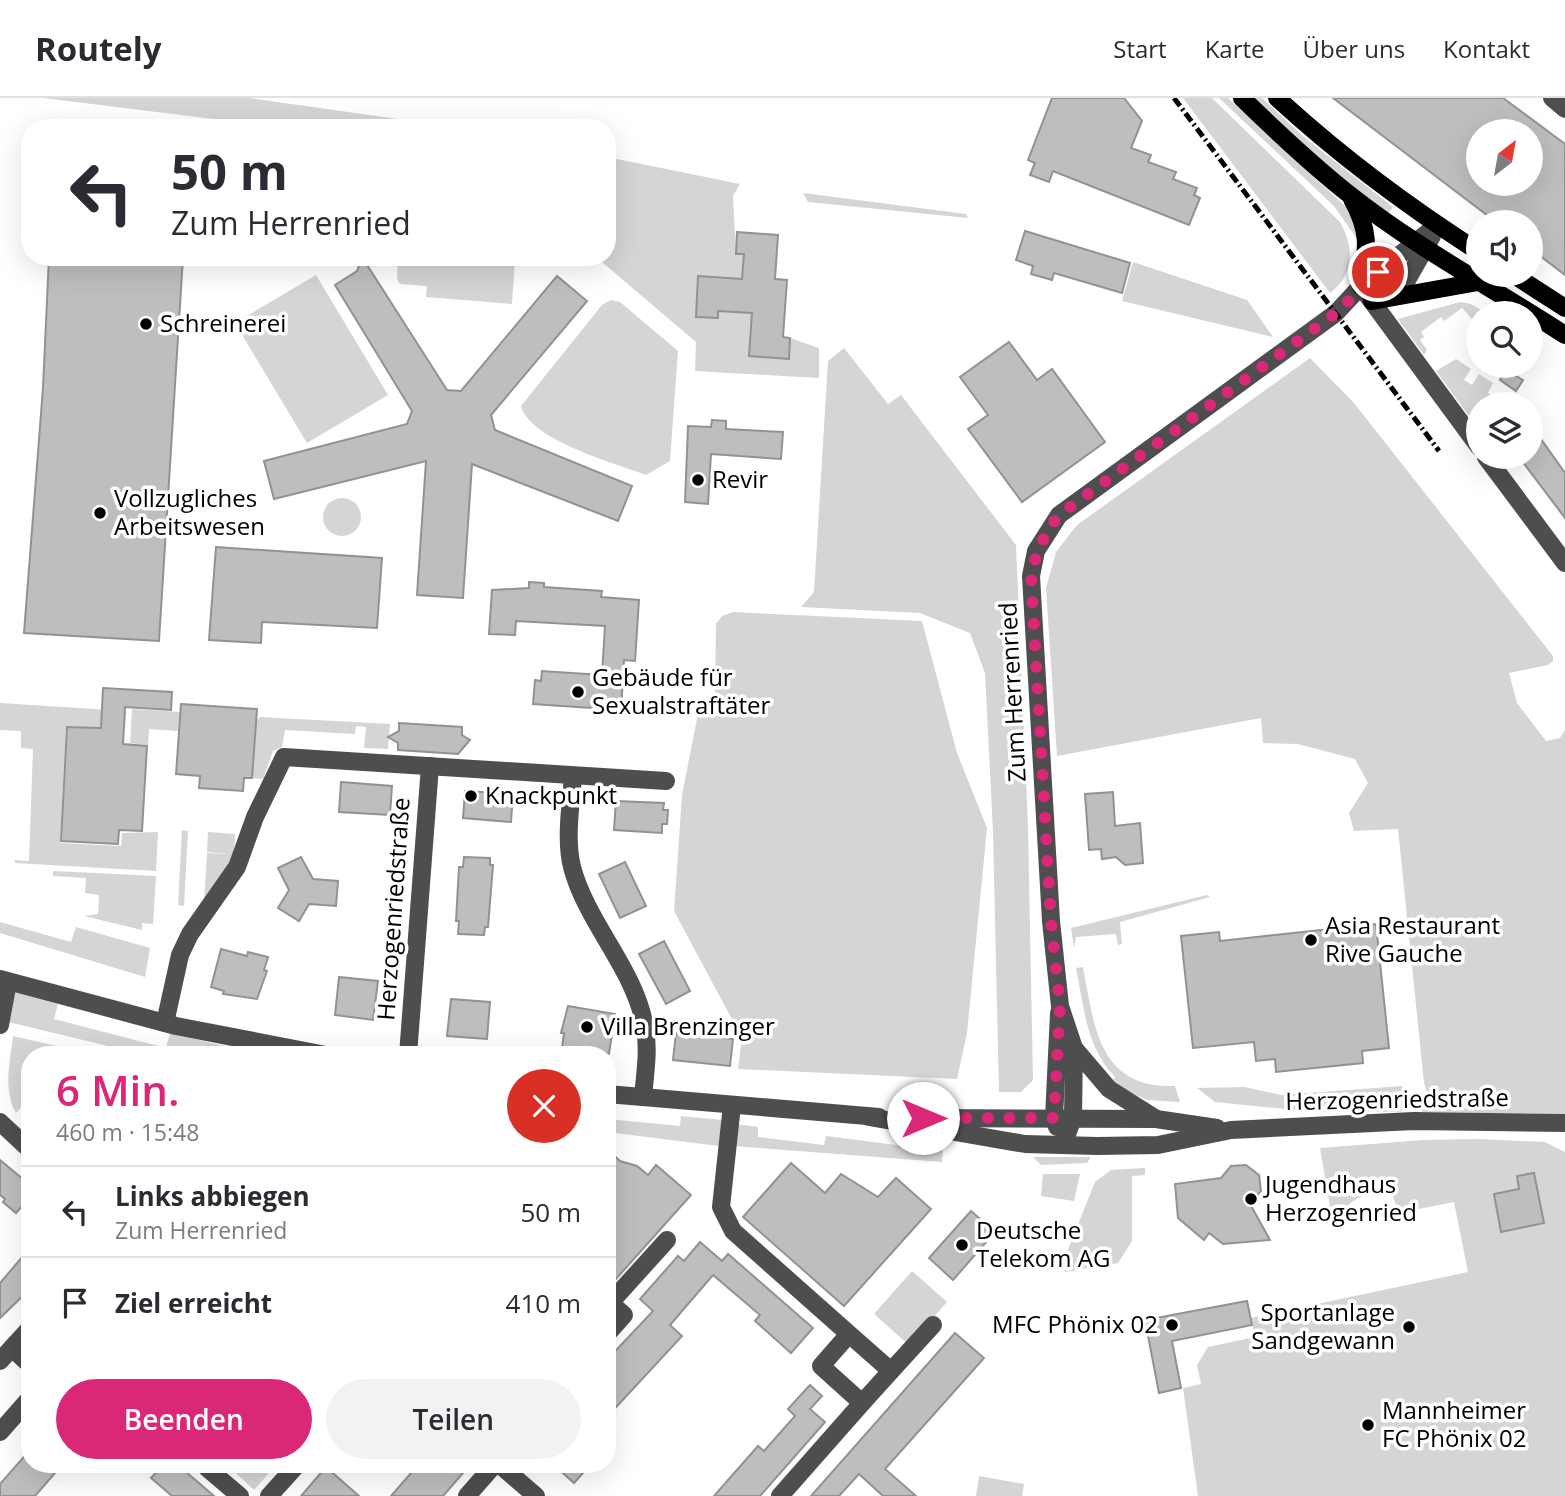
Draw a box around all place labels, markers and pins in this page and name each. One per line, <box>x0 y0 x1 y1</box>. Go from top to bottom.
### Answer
pin <box>1348 242 1408 302</box>
place label: Schreinerei <box>160 306 286 339</box>
marker: Schreinerei <box>138 316 154 332</box>
place label: Revir <box>712 462 768 495</box>
marker: Revir <box>690 472 706 488</box>
place label: Vollzugliches Arbeitswesen <box>114 481 265 542</box>
marker: Vollzugliches Arbeitswesen <box>92 505 108 521</box>
place label: Gebäude für Sexualstraftäter <box>592 660 770 721</box>
marker: Gebäude für Sexualstraftäter <box>570 684 586 700</box>
place label: Knackpunkt <box>485 778 617 811</box>
marker: Knackpunkt <box>463 788 479 804</box>
place label: Asia Restaurant Rive Gauche <box>1325 908 1500 969</box>
marker: Asia Restaurant Rive Gauche <box>1303 932 1319 948</box>
place label: Villa Brenzinger <box>601 1009 775 1042</box>
marker: Villa Brenzinger <box>579 1019 595 1035</box>
place label: Jugendhaus Herzogenried <box>1263 1167 1417 1228</box>
marker: Jugendhaus Herzogenried <box>1243 1191 1259 1207</box>
place label: Deutsche Telekom AG <box>976 1213 1110 1274</box>
marker: Deutsche Telekom AG <box>954 1237 970 1253</box>
place label: Sportanlage Sandgewann <box>1251 1295 1395 1356</box>
place label: MFC Phönix 02 <box>992 1307 1158 1340</box>
marker: MFC Phönix 02 <box>1164 1317 1180 1333</box>
marker: Sportanlage Sandgewann <box>1401 1319 1417 1335</box>
place label: Mannheimer FC Phönix 02 <box>1382 1393 1526 1454</box>
marker: Mannheimer FC Phönix 02 <box>1360 1417 1376 1433</box>

